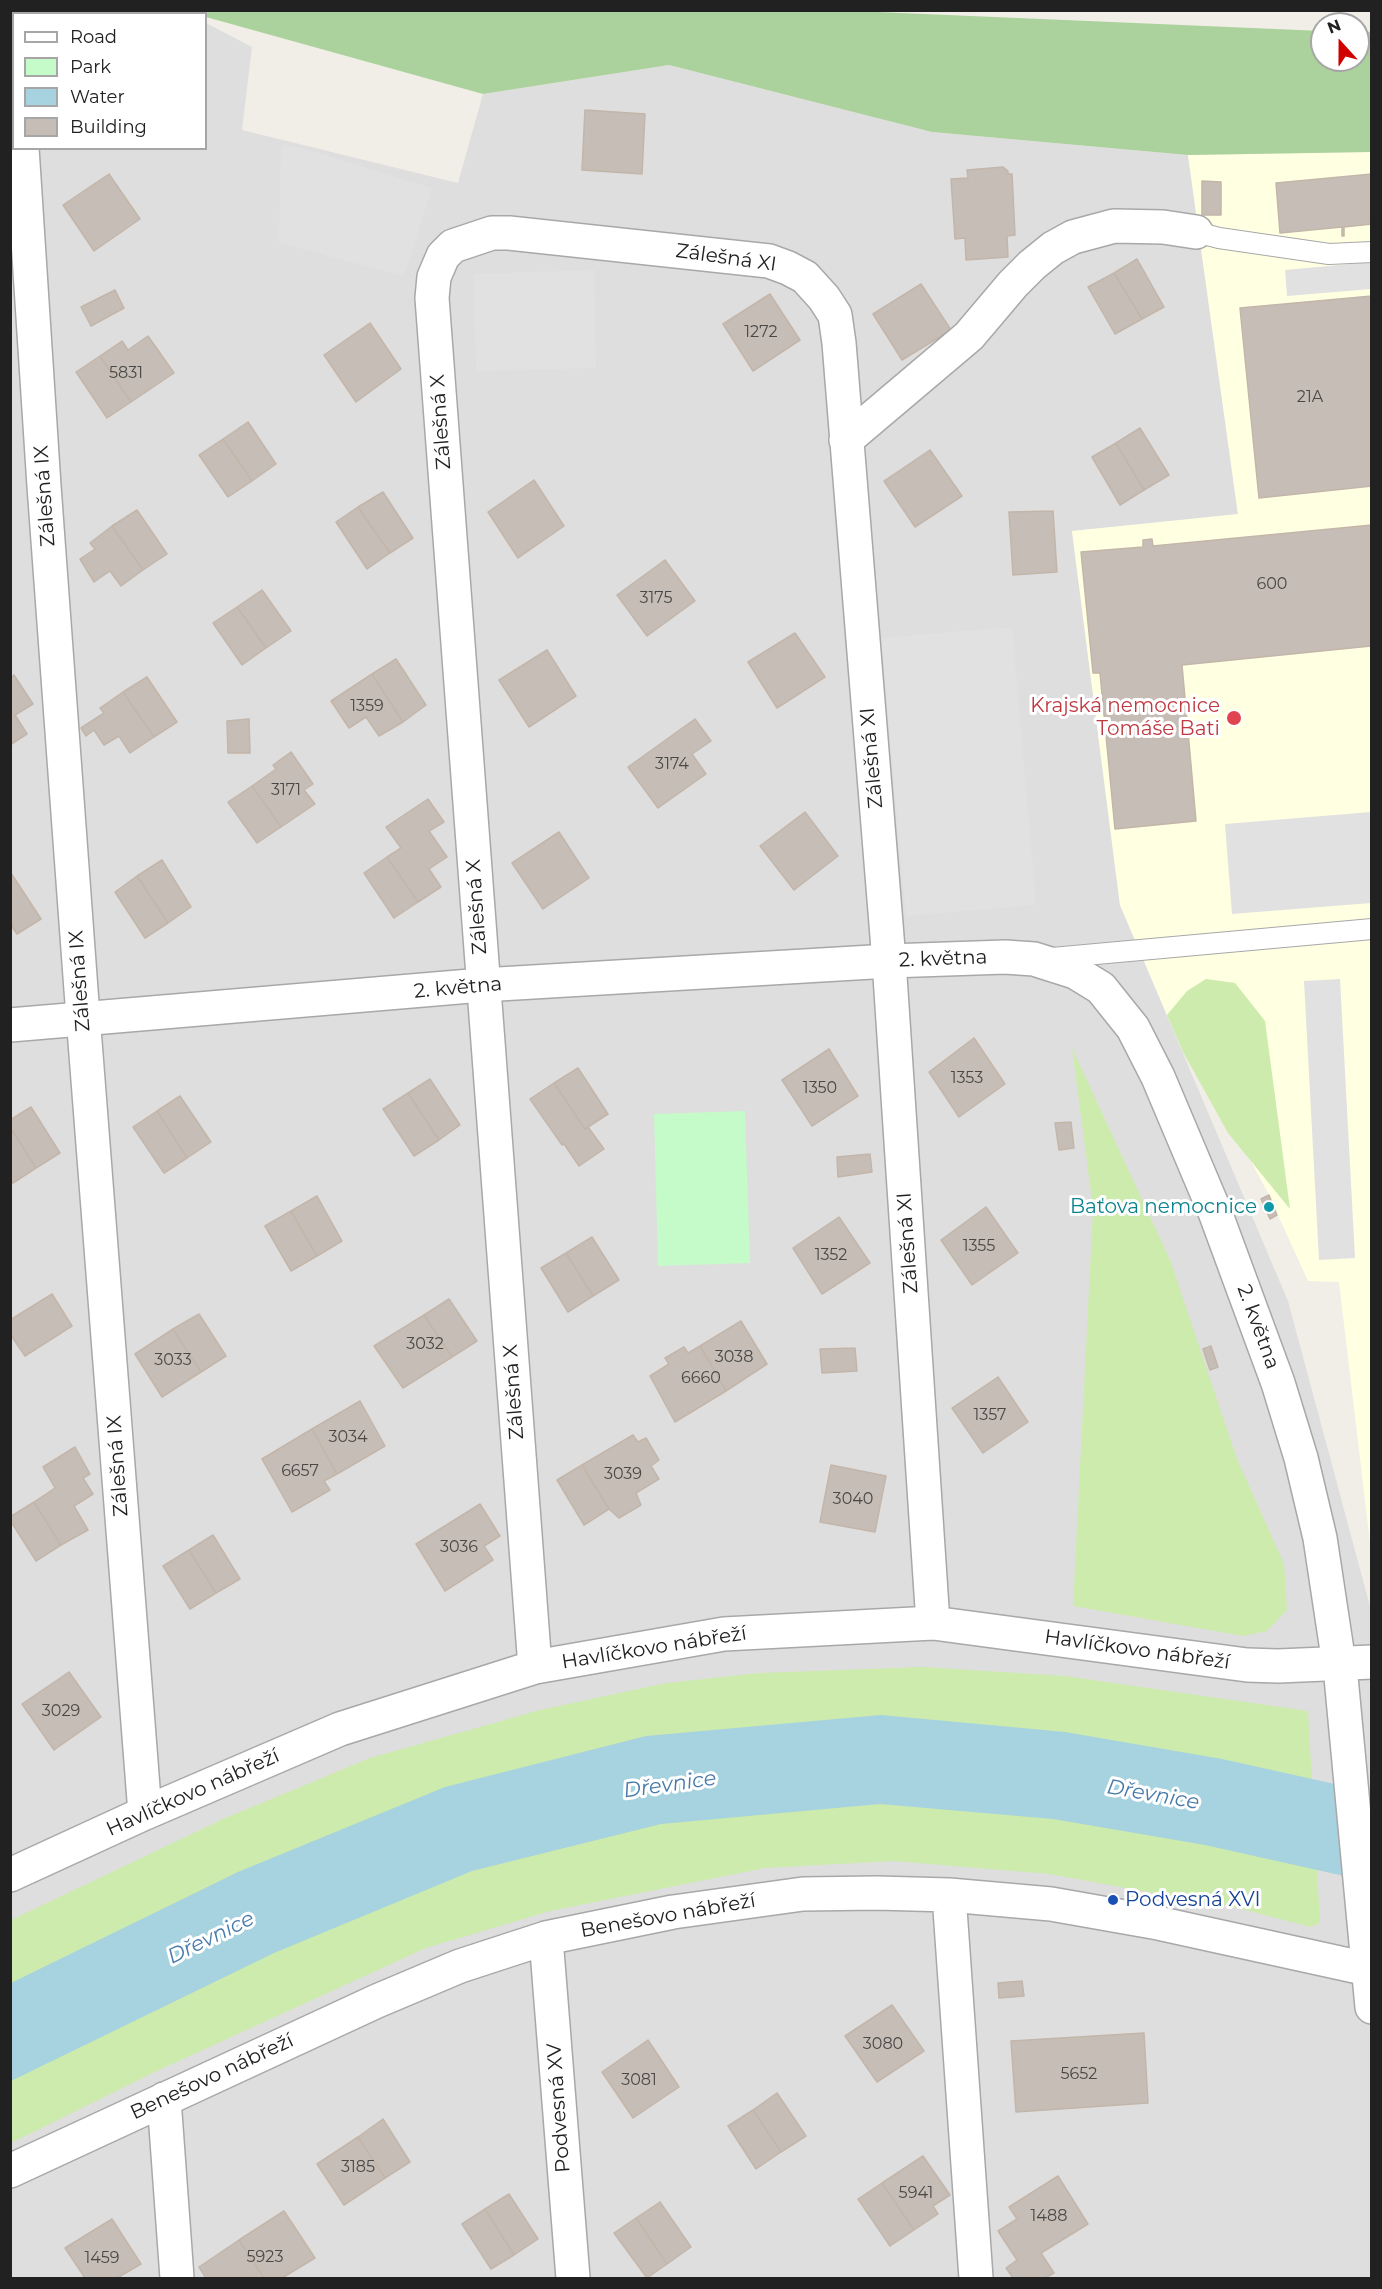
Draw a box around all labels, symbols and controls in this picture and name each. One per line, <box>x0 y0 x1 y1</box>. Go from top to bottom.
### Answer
legend <box>12 12 207 150</box>
north arrow <box>1310 12 1370 72</box>
text: N <box>1325 15 1344 38</box>
text: Road <box>70 26 117 48</box>
text: Park <box>70 56 111 78</box>
text: Water <box>70 86 125 108</box>
text: Building <box>70 116 147 138</box>
street label: Zálešná XI <box>674 239 778 277</box>
house number: 1272 <box>744 322 778 342</box>
house number: 5831 <box>109 363 143 383</box>
street label: Zálešná X <box>426 373 456 471</box>
house number: 21A <box>1297 387 1323 407</box>
street label: Zálešná IX <box>29 445 61 547</box>
house number: 600 <box>1257 574 1287 594</box>
house number: 3175 <box>640 588 672 608</box>
place label: Krajská nemocnice Tomáše Bati <box>1030 694 1220 741</box>
house number: 1359 <box>350 696 384 716</box>
street label: Zálešná XI <box>856 706 888 810</box>
marker: Krajská nemocnice Tomáše Bati <box>1225 709 1243 727</box>
house number: 3174 <box>655 754 689 774</box>
house number: 3171 <box>271 780 301 800</box>
street label: Zálešná X <box>462 858 492 956</box>
street label: Zálešná IX <box>64 930 96 1032</box>
street label: 2. května <box>898 945 988 973</box>
street label: 2. května <box>413 972 503 1004</box>
house number: 1353 <box>951 1068 983 1088</box>
house number: 1350 <box>803 1078 837 1098</box>
street label: Zálešná XI <box>892 1192 924 1294</box>
place label: Baťova nemocnice <box>1070 1195 1257 1219</box>
marker: Baťova nemocnice <box>1262 1200 1276 1214</box>
house number: 1355 <box>963 1236 995 1256</box>
house number: 1352 <box>815 1245 847 1265</box>
street label: 2. května <box>1232 1281 1284 1373</box>
house number: 3032 <box>406 1334 444 1354</box>
street label: Zálešná X <box>499 1343 529 1441</box>
house number: 3038 <box>715 1347 753 1367</box>
house number: 3033 <box>154 1350 192 1370</box>
house number: 6660 <box>681 1368 721 1388</box>
house number: 1357 <box>974 1405 1006 1425</box>
street label: Zálešná IX <box>102 1415 134 1517</box>
house number: 3034 <box>328 1427 368 1447</box>
house number: 6657 <box>281 1461 319 1481</box>
house number: 3039 <box>604 1464 642 1484</box>
house number: 3040 <box>833 1489 873 1509</box>
house number: 3036 <box>440 1537 478 1557</box>
street label: Havlíčkovo nábřeží <box>560 1622 748 1674</box>
street label: Havlíčkovo nábřeží <box>1043 1625 1231 1675</box>
house number: 3029 <box>42 1701 80 1721</box>
street label: Havlíčkovo nábřeží <box>103 1744 283 1842</box>
water label: Dřevnice <box>622 1766 718 1804</box>
water label: Dřevnice <box>1105 1774 1201 1816</box>
place label: Podvesná XVI <box>1125 1888 1261 1912</box>
street label: Benešovo nábřeží <box>579 1889 757 1943</box>
marker: Podvesná XVI <box>1106 1893 1120 1907</box>
water label: Dřevnice <box>163 1906 259 1970</box>
street label: Benešovo nábřeží <box>127 2029 297 2125</box>
house number: 3080 <box>863 2034 903 2054</box>
street label: Podvesná XV <box>543 2042 575 2174</box>
house number: 5652 <box>1061 2064 1097 2084</box>
house number: 3081 <box>621 2070 657 2090</box>
house number: 3185 <box>341 2157 375 2177</box>
house number: 5941 <box>899 2183 933 2203</box>
house number: 1488 <box>1031 2206 1067 2226</box>
house number: 5923 <box>247 2247 283 2267</box>
house number: 1459 <box>84 2248 120 2268</box>

